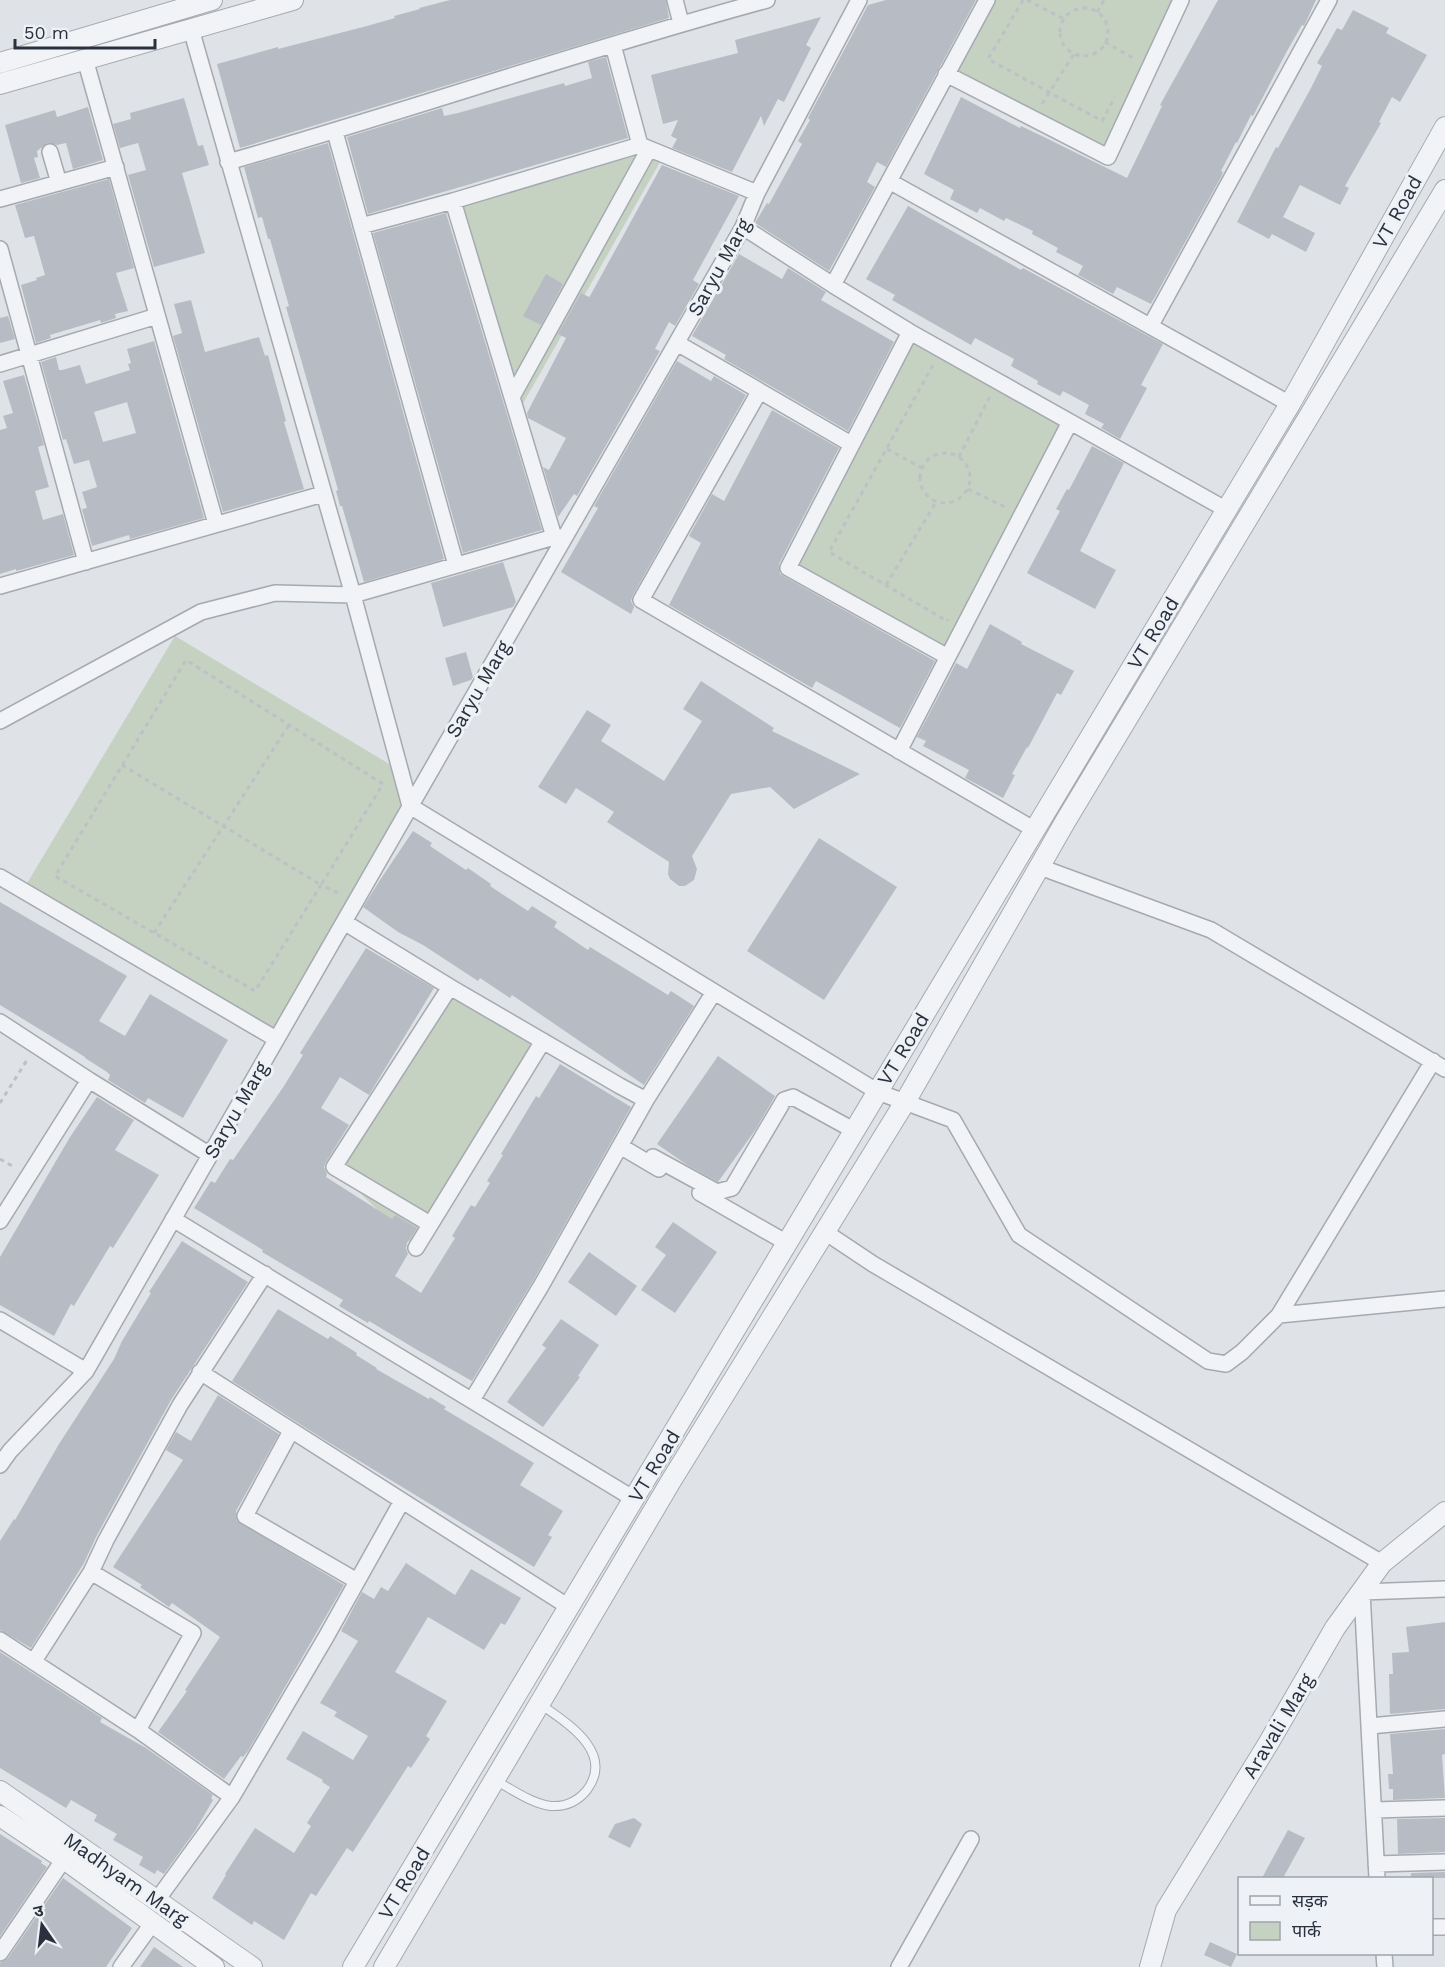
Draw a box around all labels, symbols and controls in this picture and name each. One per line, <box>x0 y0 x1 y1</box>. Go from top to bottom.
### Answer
scale bar <box>15 12 154 50</box>
text: 50 m <box>24 22 69 43</box>
street label: VT Road <box>1367 171 1427 253</box>
street label: Saryu Marg <box>682 214 756 320</box>
street label: VT Road <box>1122 592 1184 674</box>
street label: Saryu Marg <box>441 636 516 742</box>
street label: VT Road <box>872 1008 934 1090</box>
street label: Saryu Marg <box>199 1057 274 1163</box>
street label: VT Road <box>623 1425 685 1507</box>
street label: Aravali Marg <box>1237 1669 1319 1783</box>
street label: Madhyam Marg <box>59 1827 193 1931</box>
street label: VT Road <box>373 1842 435 1924</box>
legend <box>1238 1877 1433 1955</box>
text: सड़क <box>1292 1890 1329 1911</box>
north arrow <box>12 1895 72 1955</box>
text: उ <box>32 1900 46 1921</box>
text: पार्क <box>1292 1920 1322 1941</box>

